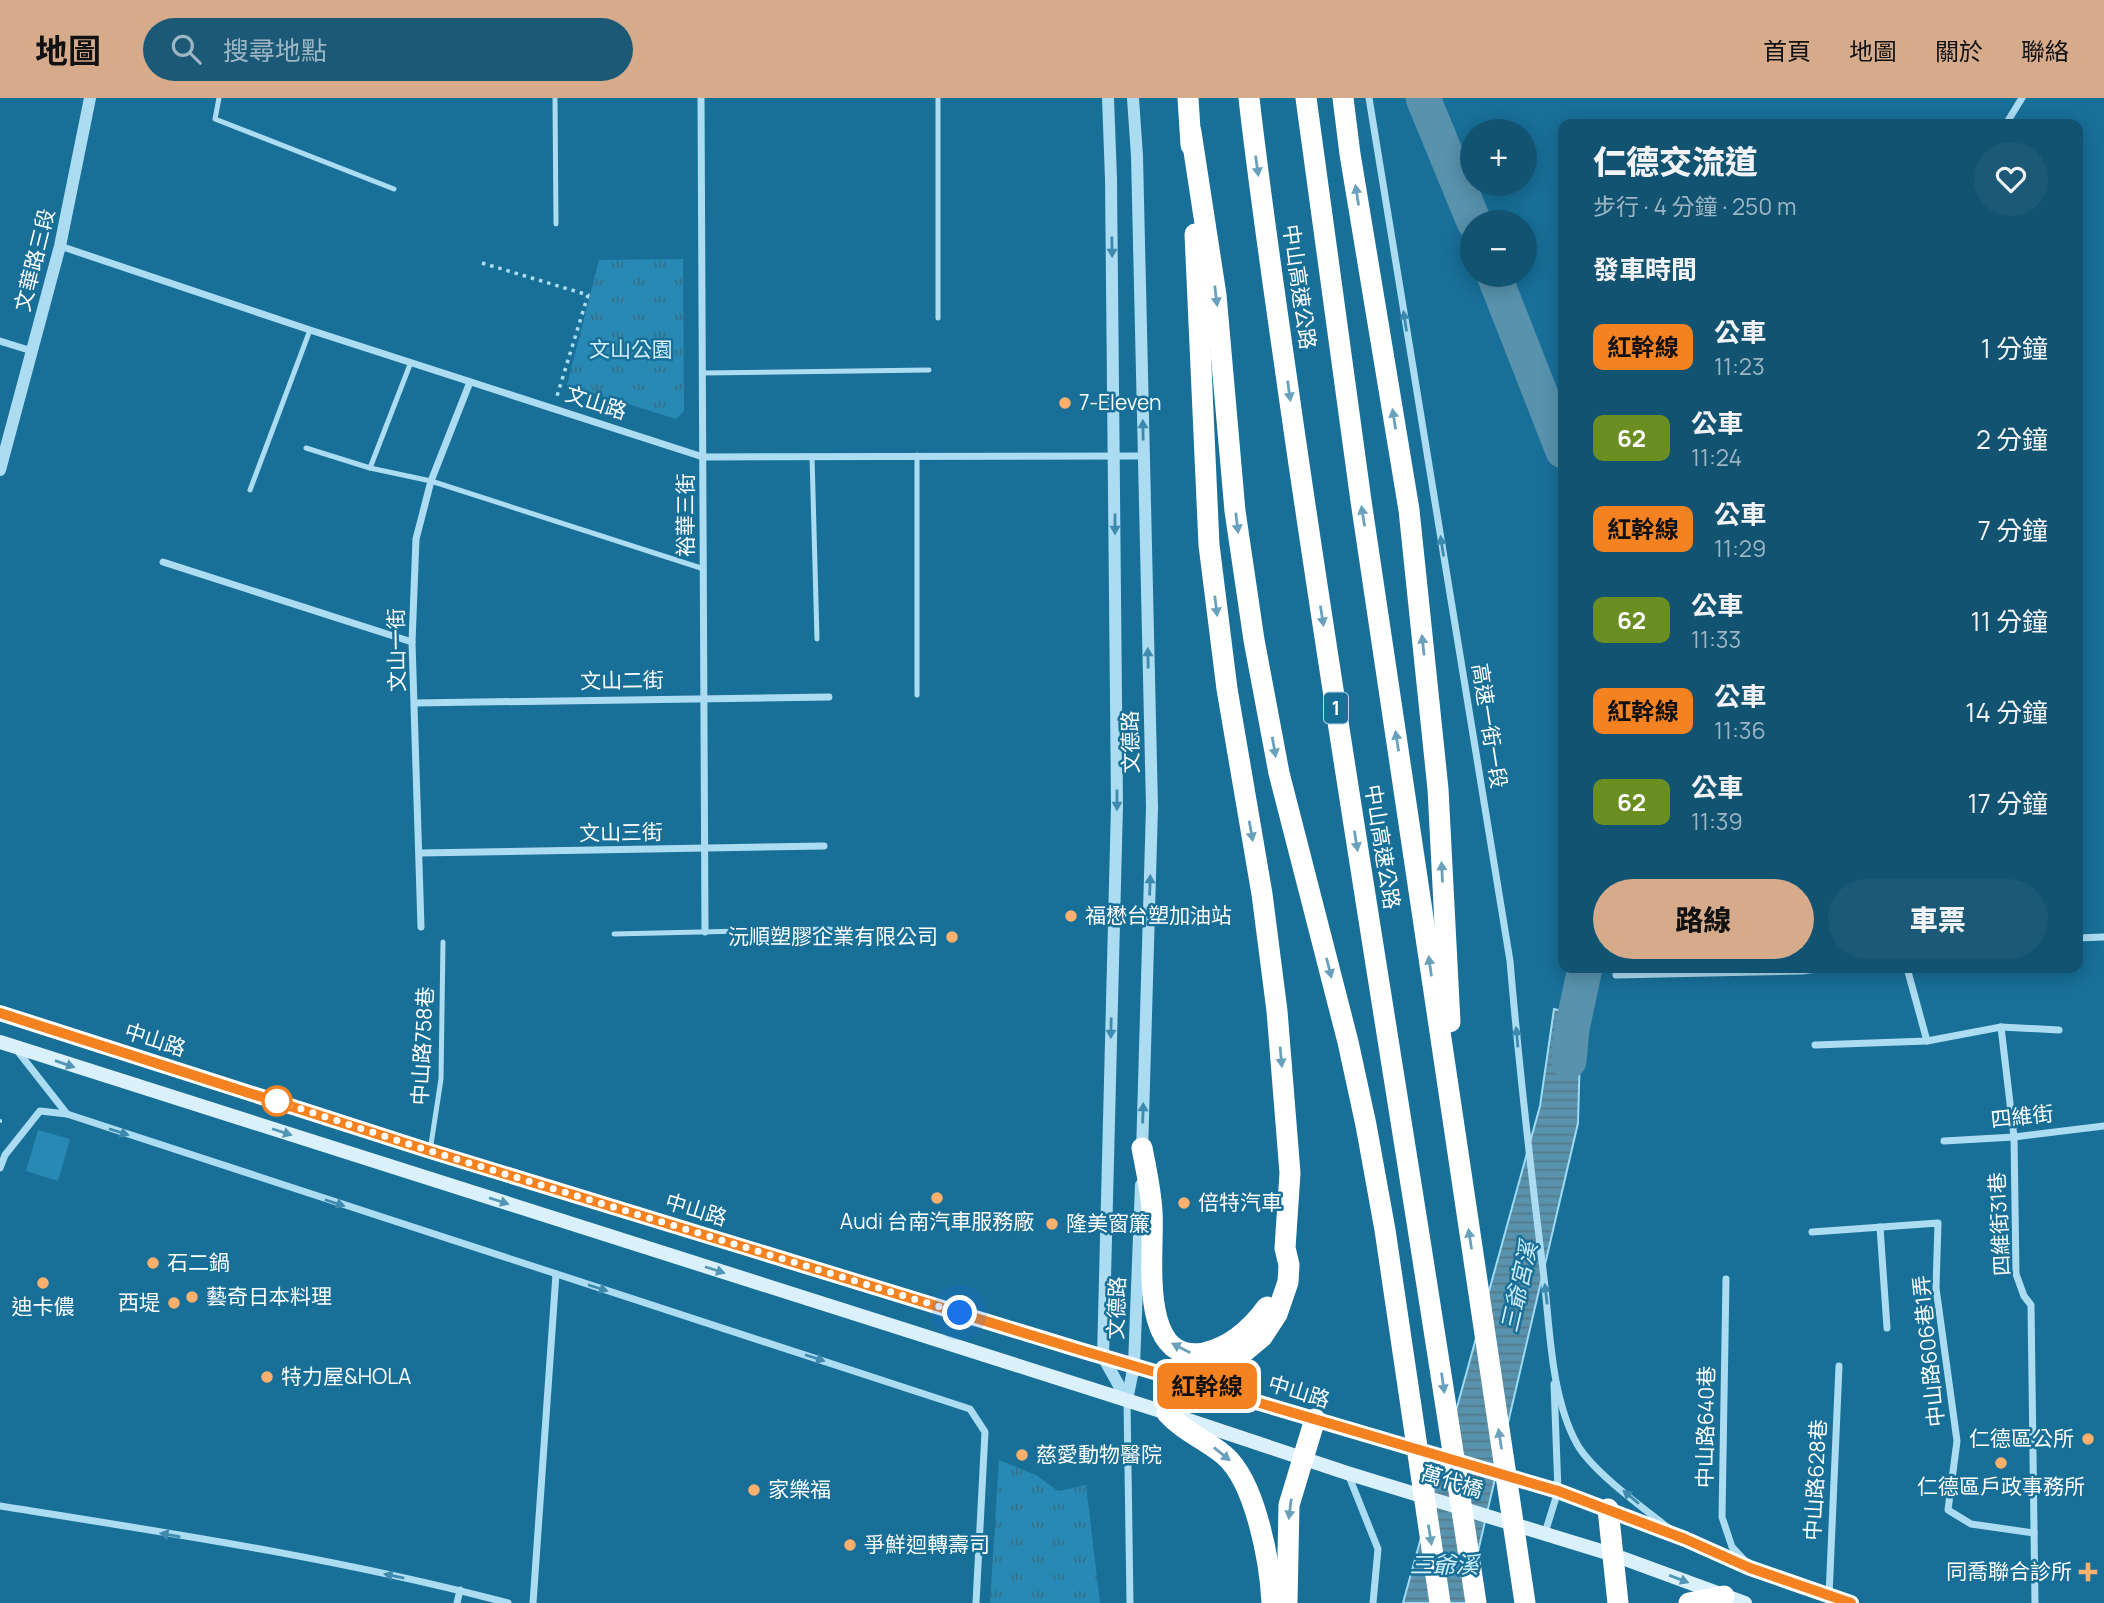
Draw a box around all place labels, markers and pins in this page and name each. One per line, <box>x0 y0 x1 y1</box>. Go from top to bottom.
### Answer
place label: 7-Eleven <box>1079 388 1162 416</box>
marker: 7-Eleven <box>1057 395 1073 411</box>
place label: 福懋台塑加油站 <box>1085 901 1232 929</box>
marker: 福懋台塑加油站 <box>1063 908 1079 924</box>
place label: 沅順塑膠企業有限公司 <box>728 922 938 950</box>
marker: 沅順塑膠企業有限公司 <box>944 929 960 945</box>
unlabelled marker <box>262 1086 292 1116</box>
place label: 倍特汽車 <box>1198 1188 1282 1216</box>
marker: Audi 台南汽車服務廠 <box>929 1190 945 1206</box>
marker: 倍特汽車 <box>1176 1195 1192 1211</box>
place label: Audi 台南汽車服務廠 <box>840 1207 1034 1235</box>
place label: 隆美窗簾 <box>1066 1209 1150 1237</box>
marker: 隆美窗簾 <box>1044 1216 1060 1232</box>
place label: 石二鍋 <box>167 1248 230 1276</box>
marker: 石二鍋 <box>145 1255 161 1271</box>
marker: 迪卡儂 <box>35 1275 51 1291</box>
place label: 藝奇日本料理 <box>206 1282 332 1310</box>
place label: 西堤 <box>118 1288 160 1316</box>
marker: 藝奇日本料理 <box>184 1289 200 1305</box>
place label: 迪卡儂 <box>12 1292 75 1320</box>
marker: 西堤 <box>166 1295 182 1311</box>
place label: 特力屋&HOLA <box>281 1362 411 1390</box>
marker: 特力屋&HOLA <box>259 1369 275 1385</box>
place label: 仁德區公所 <box>1969 1424 2074 1452</box>
marker: 仁德區公所 <box>2080 1431 2096 1447</box>
place label: 慈愛動物醫院 <box>1036 1440 1162 1468</box>
marker: 慈愛動物醫院 <box>1014 1447 1030 1463</box>
marker: 仁德區戶政事務所 <box>1993 1455 2009 1471</box>
place label: 仁德區戶政事務所 <box>1917 1472 2085 1500</box>
place label: 家樂福 <box>768 1475 831 1503</box>
marker: 家樂福 <box>746 1482 762 1498</box>
place label: 爭鮮迴轉壽司 <box>864 1530 990 1558</box>
marker: 爭鮮迴轉壽司 <box>842 1537 858 1553</box>
place label: 同喬聯合診所 <box>1946 1557 2072 1585</box>
marker: 同喬聯合診所 <box>2078 1562 2098 1582</box>

